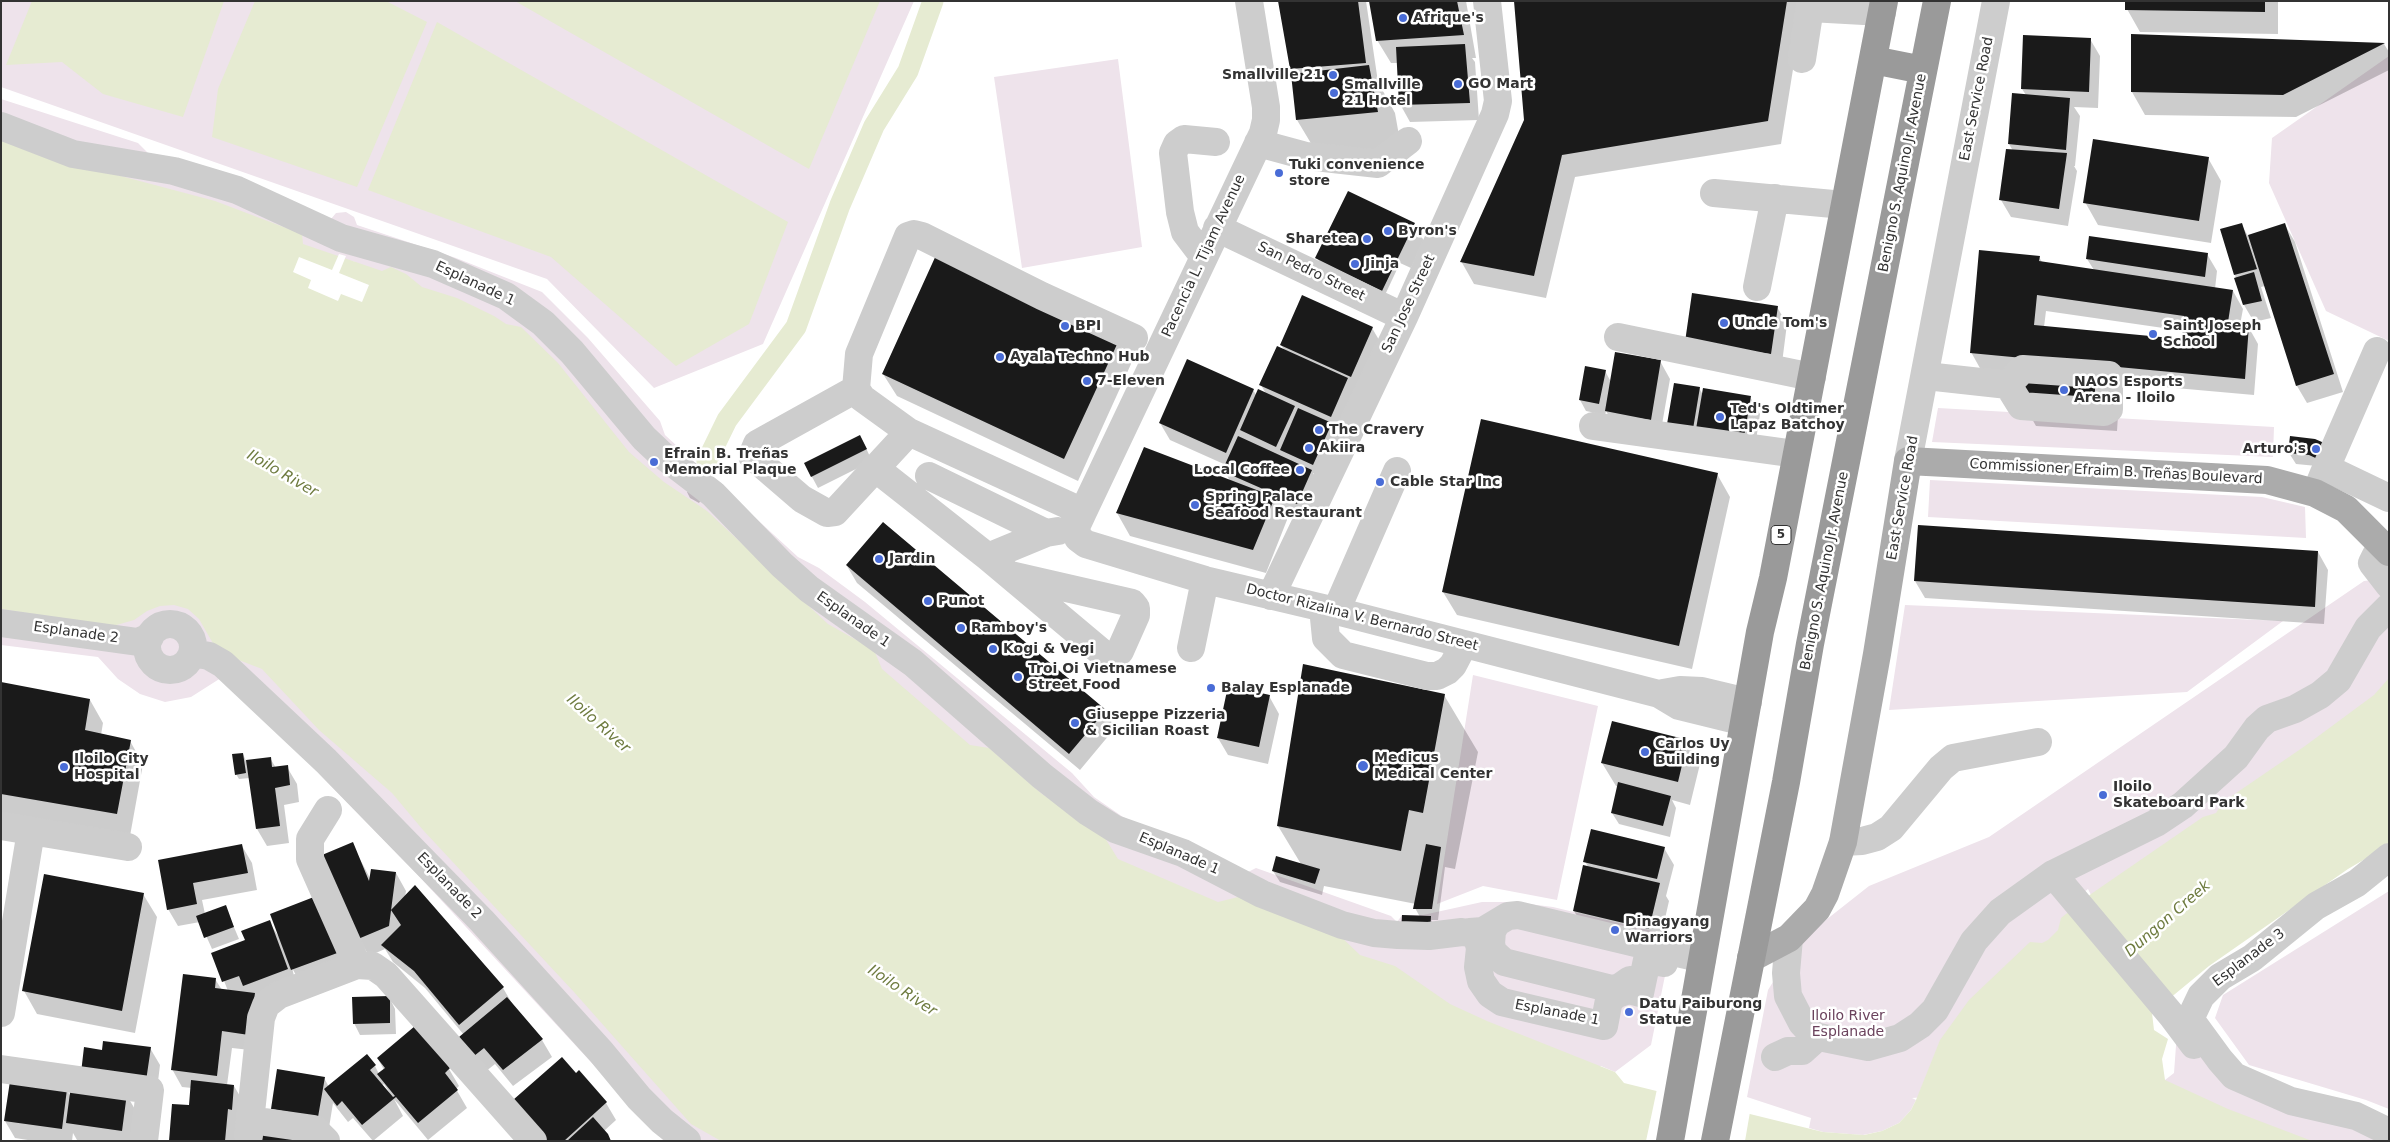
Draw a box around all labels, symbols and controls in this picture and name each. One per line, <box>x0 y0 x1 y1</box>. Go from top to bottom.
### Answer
place label: Afrique's <box>1413 10 1484 26</box>
marker: Afrique's <box>1397 12 1409 24</box>
street label: East Service Road <box>1957 36 1997 162</box>
place label: Smallville 21 <box>1222 67 1323 83</box>
marker: Smallville 21 <box>1327 69 1339 81</box>
street label: Benigno S. Aquino Jr. Avenue <box>1875 72 1931 274</box>
place label: GO Mart <box>1468 76 1533 92</box>
place label: Smallville 21 Hotel <box>1344 77 1421 110</box>
marker: GO Mart <box>1452 78 1464 90</box>
marker: Smallville 21 Hotel <box>1328 87 1340 99</box>
place label: Tuki convenience store <box>1289 157 1424 190</box>
marker: Tuki convenience store <box>1273 167 1285 179</box>
street label: Pacencia L. Tijam Avenue <box>1159 172 1249 340</box>
place label: Byron's <box>1398 223 1457 239</box>
marker: Byron's <box>1382 225 1394 237</box>
place label: Sharetea <box>1285 231 1357 247</box>
marker: Sharetea <box>1361 233 1373 245</box>
street label: San Pedro Street <box>1255 239 1367 305</box>
street label: San Jose Street <box>1379 252 1439 356</box>
place label: Jinja <box>1365 256 1399 272</box>
street label: Esplanade 1 <box>433 258 517 310</box>
marker: Jinja <box>1349 258 1361 270</box>
place label: Uncle Tom's <box>1734 315 1827 331</box>
marker: Uncle Tom's <box>1718 317 1730 329</box>
place label: BPI <box>1075 318 1101 334</box>
place label: Saint Joseph School <box>2163 318 2262 351</box>
marker: BPI <box>1059 320 1071 332</box>
marker: Saint Joseph School <box>2147 328 2159 340</box>
place label: Ayala Techno Hub <box>1010 349 1150 365</box>
marker: Ayala Techno Hub <box>994 351 1006 363</box>
place label: 7-Eleven <box>1097 373 1165 389</box>
place label: NAOS Esports Arena - Iloilo <box>2074 374 2183 407</box>
marker: 7-Eleven <box>1081 375 1093 387</box>
marker: NAOS Esports Arena - Iloilo <box>2058 384 2070 396</box>
place label: Ted's Oldtimer Lapaz Batchoy <box>1730 401 1845 434</box>
marker: Ted's Oldtimer Lapaz Batchoy <box>1714 411 1726 423</box>
place label: The Cravery <box>1329 422 1424 438</box>
marker: The Cravery <box>1313 424 1325 436</box>
street label: East Service Road <box>1884 435 1922 561</box>
place label: Akiira <box>1319 440 1365 456</box>
place label: Arturo's <box>2242 441 2306 457</box>
marker: Akiira <box>1303 442 1315 454</box>
marker: Arturo's <box>2310 443 2322 455</box>
water label: Iloilo River <box>243 446 321 502</box>
place label: Efrain B. Treñas Memorial Plaque <box>664 446 796 478</box>
marker: Efrain B. Treñas Memorial Plaque <box>648 456 660 468</box>
street label: Commissioner Efraim B. Treñas Boulevard <box>1969 456 2263 488</box>
place label: Local Coffee <box>1194 462 1290 478</box>
marker: Local Coffee <box>1294 464 1306 476</box>
street label: Benigno S. Aquino Jr. Avenue <box>1797 470 1853 672</box>
place label: Cable Star Inc <box>1390 474 1500 490</box>
marker: Cable Star Inc <box>1374 476 1386 488</box>
place label: Spring Palace Seafood Restaurant <box>1205 489 1362 522</box>
marker: Spring Palace Seafood Restaurant <box>1189 499 1201 511</box>
road number: 5 <box>1771 526 1791 544</box>
place label: Jardin <box>889 551 935 567</box>
marker: Jardin <box>873 553 885 565</box>
street label: Doctor Rizalina V. Bernardo Street <box>1244 581 1480 655</box>
street label: Esplanade 1 <box>813 589 893 651</box>
place label: Punot <box>938 593 985 609</box>
marker: Punot <box>922 595 934 607</box>
street label: Esplanade 2 <box>32 619 120 647</box>
place label: Ramboy's <box>971 620 1047 636</box>
marker: Ramboy's <box>955 622 967 634</box>
place label: Kogi & Vegi <box>1003 641 1094 657</box>
marker: Kogi & Vegi <box>987 643 999 655</box>
place label: Troi Oi Vietnamese Street Food <box>1028 661 1177 694</box>
marker: Troi Oi Vietnamese Street Food <box>1012 671 1024 683</box>
place label: Balay Esplanade <box>1221 680 1350 696</box>
marker: Balay Esplanade <box>1205 682 1217 694</box>
water label: Iloilo River <box>563 691 633 757</box>
place label: Giuseppe Pizzeria & Sicilian Roast <box>1085 707 1225 740</box>
marker: Giuseppe Pizzeria & Sicilian Roast <box>1069 717 1081 729</box>
place label: Carlos Uy Building <box>1655 736 1730 769</box>
marker: Carlos Uy Building <box>1639 746 1651 758</box>
place label: Medicus Medical Center <box>1374 750 1492 782</box>
place label: Iloilo City Hospital <box>74 751 149 784</box>
marker: Medicus Medical Center <box>1356 759 1370 773</box>
marker: Iloilo City Hospital <box>58 761 70 773</box>
place label: Iloilo Skateboard Park <box>2113 779 2244 812</box>
marker: Iloilo Skateboard Park <box>2097 789 2109 801</box>
street label: Esplanade 1 <box>1136 830 1222 878</box>
street label: Esplanade 2 <box>413 849 485 923</box>
water label: Dungon Creek <box>2122 877 2214 961</box>
place label: Dinagyang Warriors <box>1625 914 1709 946</box>
marker: Dinagyang Warriors <box>1609 924 1621 936</box>
street label: Esplanade 3 <box>2210 925 2288 991</box>
water label: Iloilo River <box>864 961 940 1021</box>
place label: Datu Paiburong Statue <box>1639 996 1762 1028</box>
street label: Esplanade 1 <box>1513 997 1601 1029</box>
marker: Datu Paiburong Statue <box>1623 1006 1635 1018</box>
park label: Iloilo River Esplanade <box>1811 1008 1885 1040</box>

